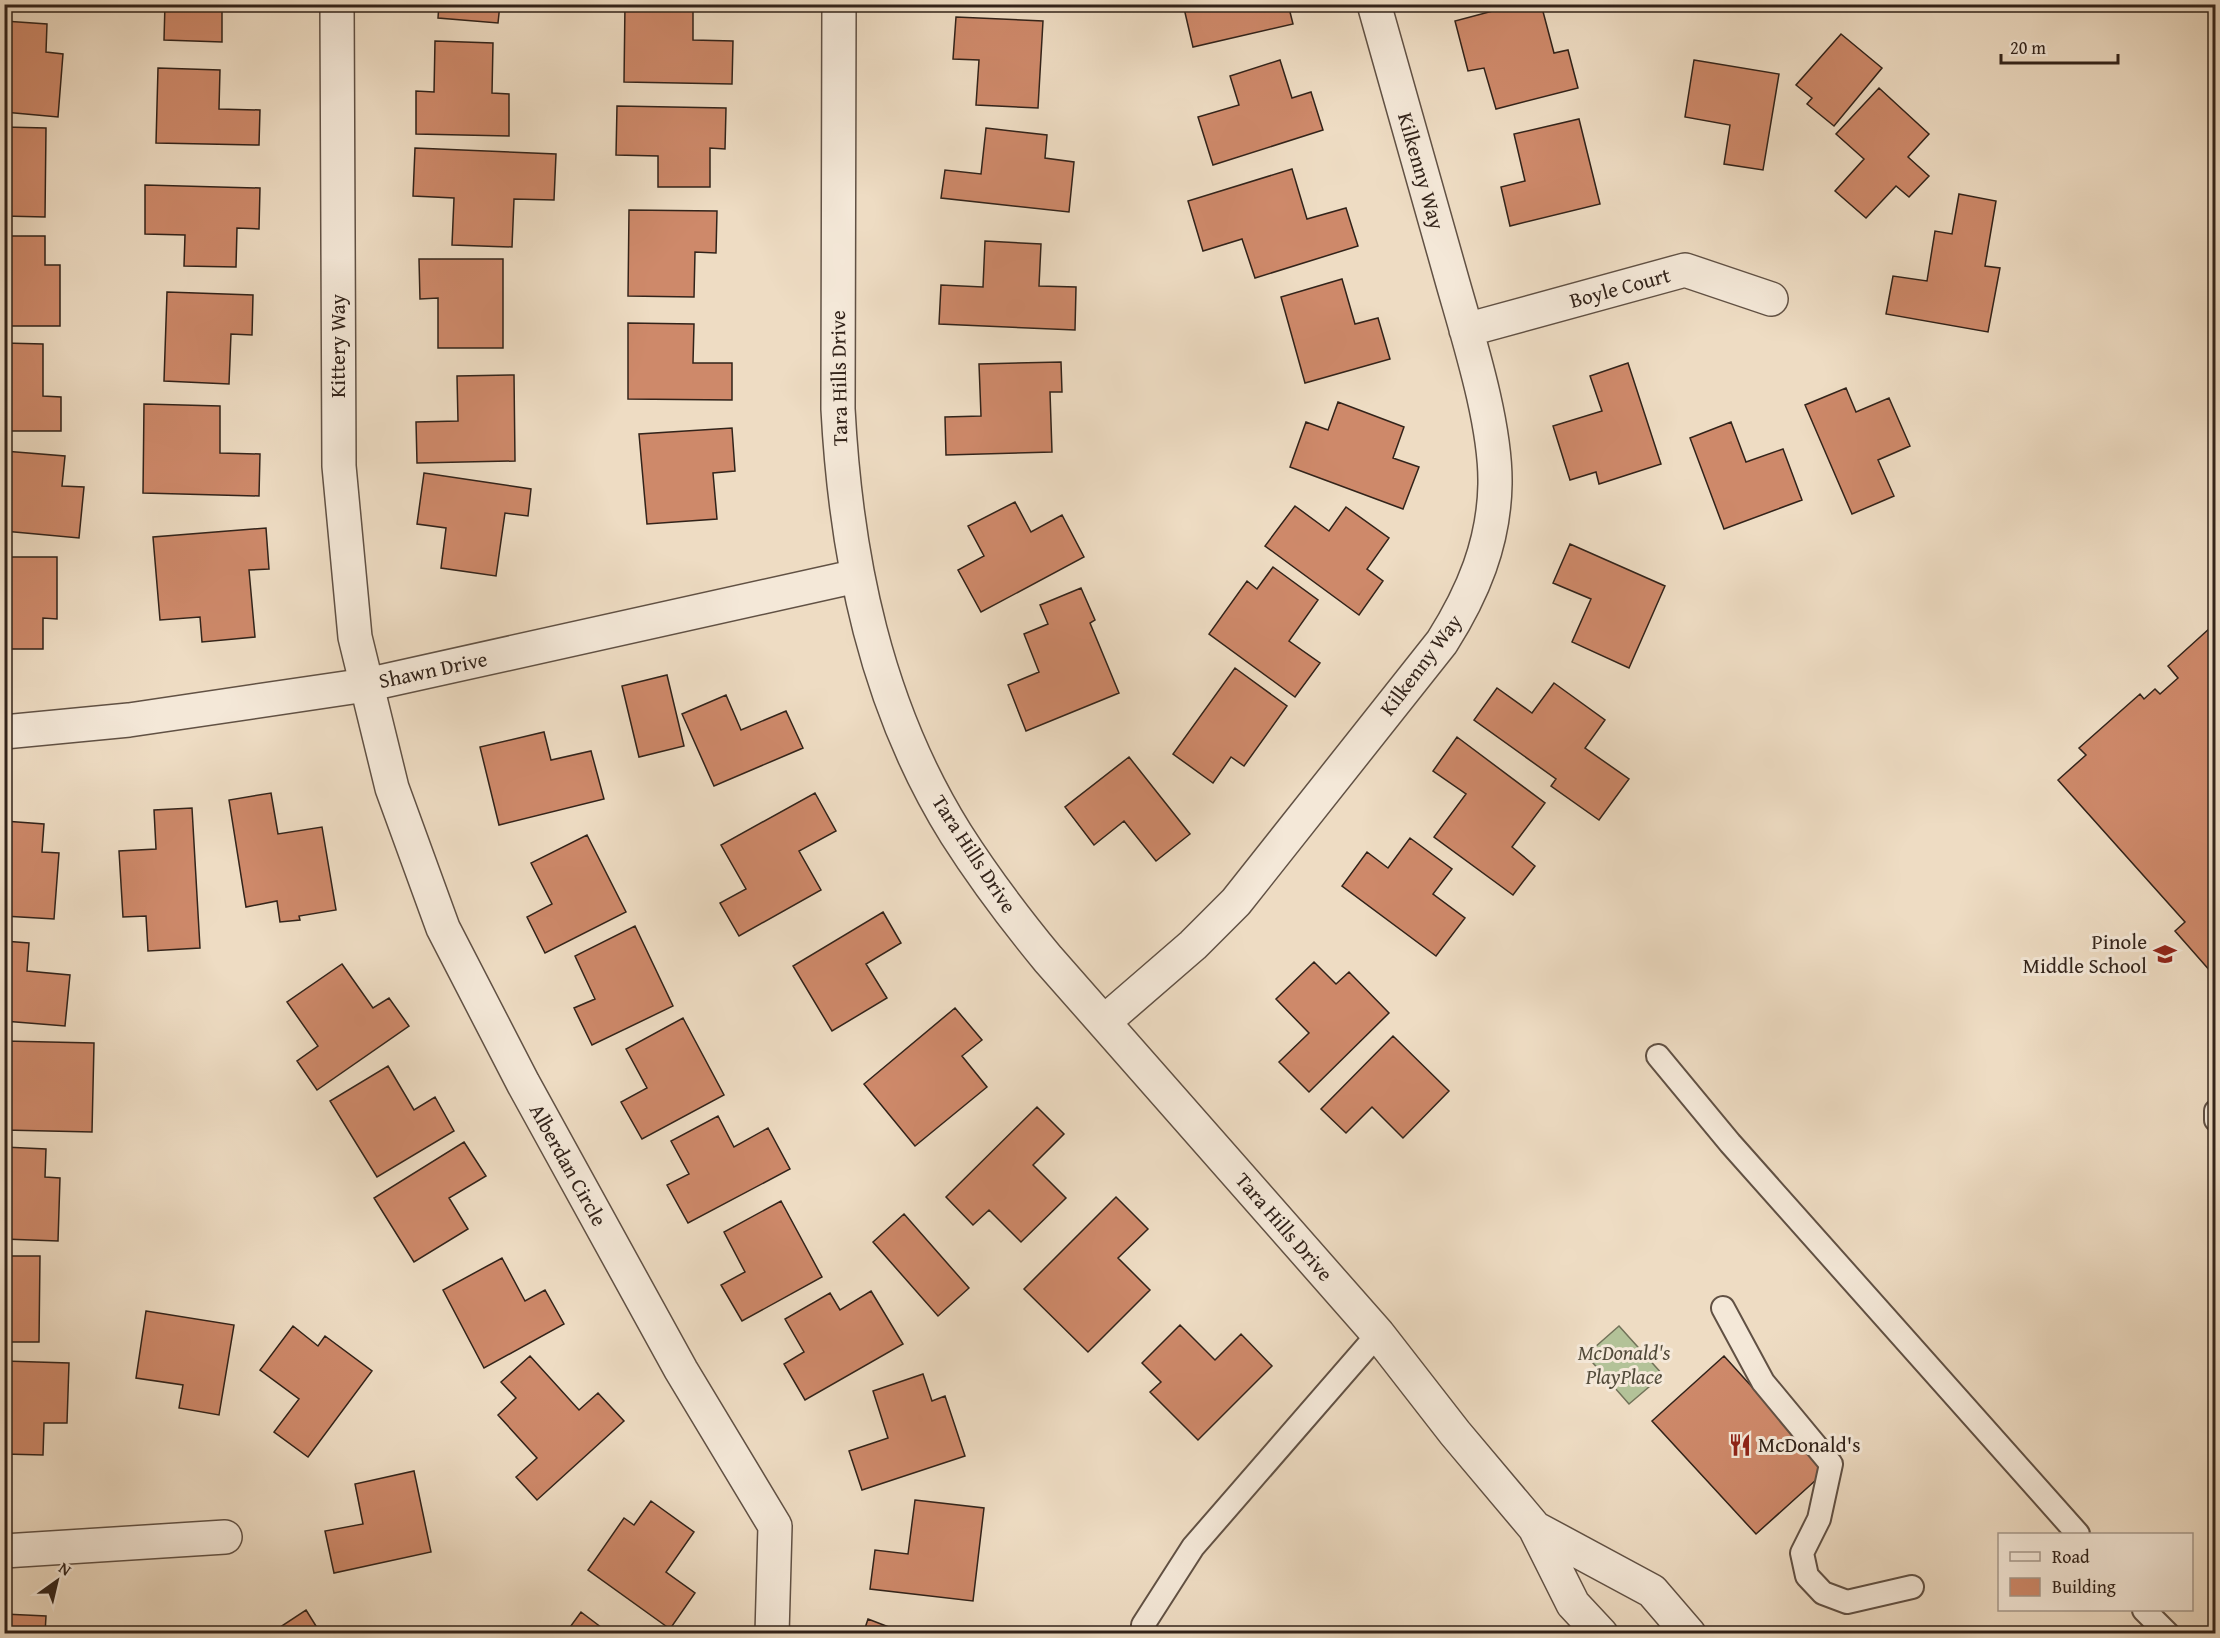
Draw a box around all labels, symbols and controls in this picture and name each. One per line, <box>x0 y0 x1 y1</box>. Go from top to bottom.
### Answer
scale bar <box>2001 27 2118 65</box>
text: 20 m <box>2010 34 2046 61</box>
street label: Kilkenny Way <box>1390 109 1453 234</box>
street label: Boyle Court <box>1566 259 1674 316</box>
street label: Kittery Way <box>322 293 353 398</box>
street label: Tara Hills Drive <box>822 310 855 446</box>
street label: Kilkenny Way <box>1372 607 1470 722</box>
street label: Shawn Drive <box>376 643 490 696</box>
street label: Tara Hills Drive <box>924 788 1024 919</box>
place label: Pinole Middle School <box>2023 926 2147 981</box>
school or university icon: Pinole Middle School <box>2152 941 2178 967</box>
street label: Alberdan Circle <box>522 1098 615 1232</box>
street label: Tara Hills Drive <box>1228 1165 1341 1288</box>
park label: McDonald's PlayPlace <box>1578 1337 1671 1392</box>
place label: McDonald's <box>1758 1429 1861 1460</box>
restaurant icon: McDonald's <box>1727 1432 1753 1458</box>
legend <box>1998 1533 2193 1611</box>
text: Road <box>2052 1543 2090 1570</box>
north arrow <box>27 1551 87 1611</box>
text: N <box>54 1556 77 1582</box>
text: Building <box>2052 1573 2116 1600</box>

